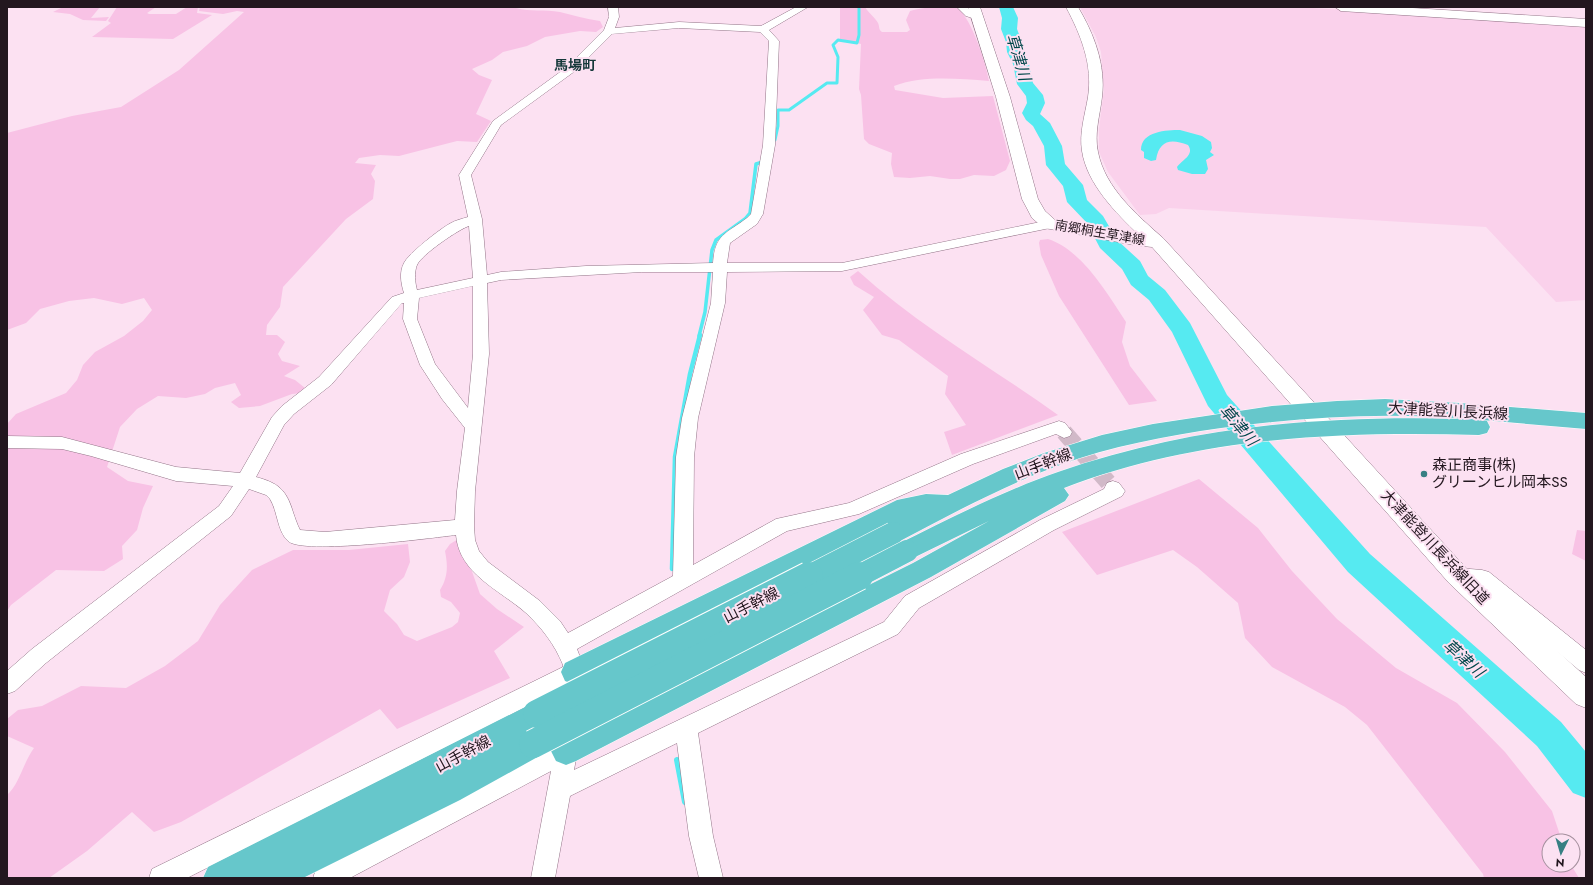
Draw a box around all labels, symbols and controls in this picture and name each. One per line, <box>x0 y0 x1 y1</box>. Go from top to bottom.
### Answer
water label: 草津川 <box>1001 31 1037 85</box>
district label: 馬場町 <box>554 55 596 75</box>
street label: 南郷桐生草津線 <box>1053 215 1146 250</box>
street label: 大津能登川長浜線 <box>1387 397 1509 425</box>
water label: 草津川 <box>1214 400 1264 452</box>
street label: 山手幹線 <box>1011 443 1075 485</box>
place label: 森正商事(株) グリーンヒル岡本SS <box>1432 454 1568 493</box>
marker: 森正商事(株) グリーンヒル岡本SS <box>1419 469 1429 479</box>
street label: 大津能登川長浜線旧道 <box>1376 485 1494 609</box>
street label: 山手幹線 <box>719 582 783 628</box>
water label: 草津川 <box>1438 634 1491 684</box>
street label: 山手幹線 <box>431 730 495 778</box>
north arrow <box>1541 833 1581 873</box>
text: N <box>1555 855 1565 871</box>

